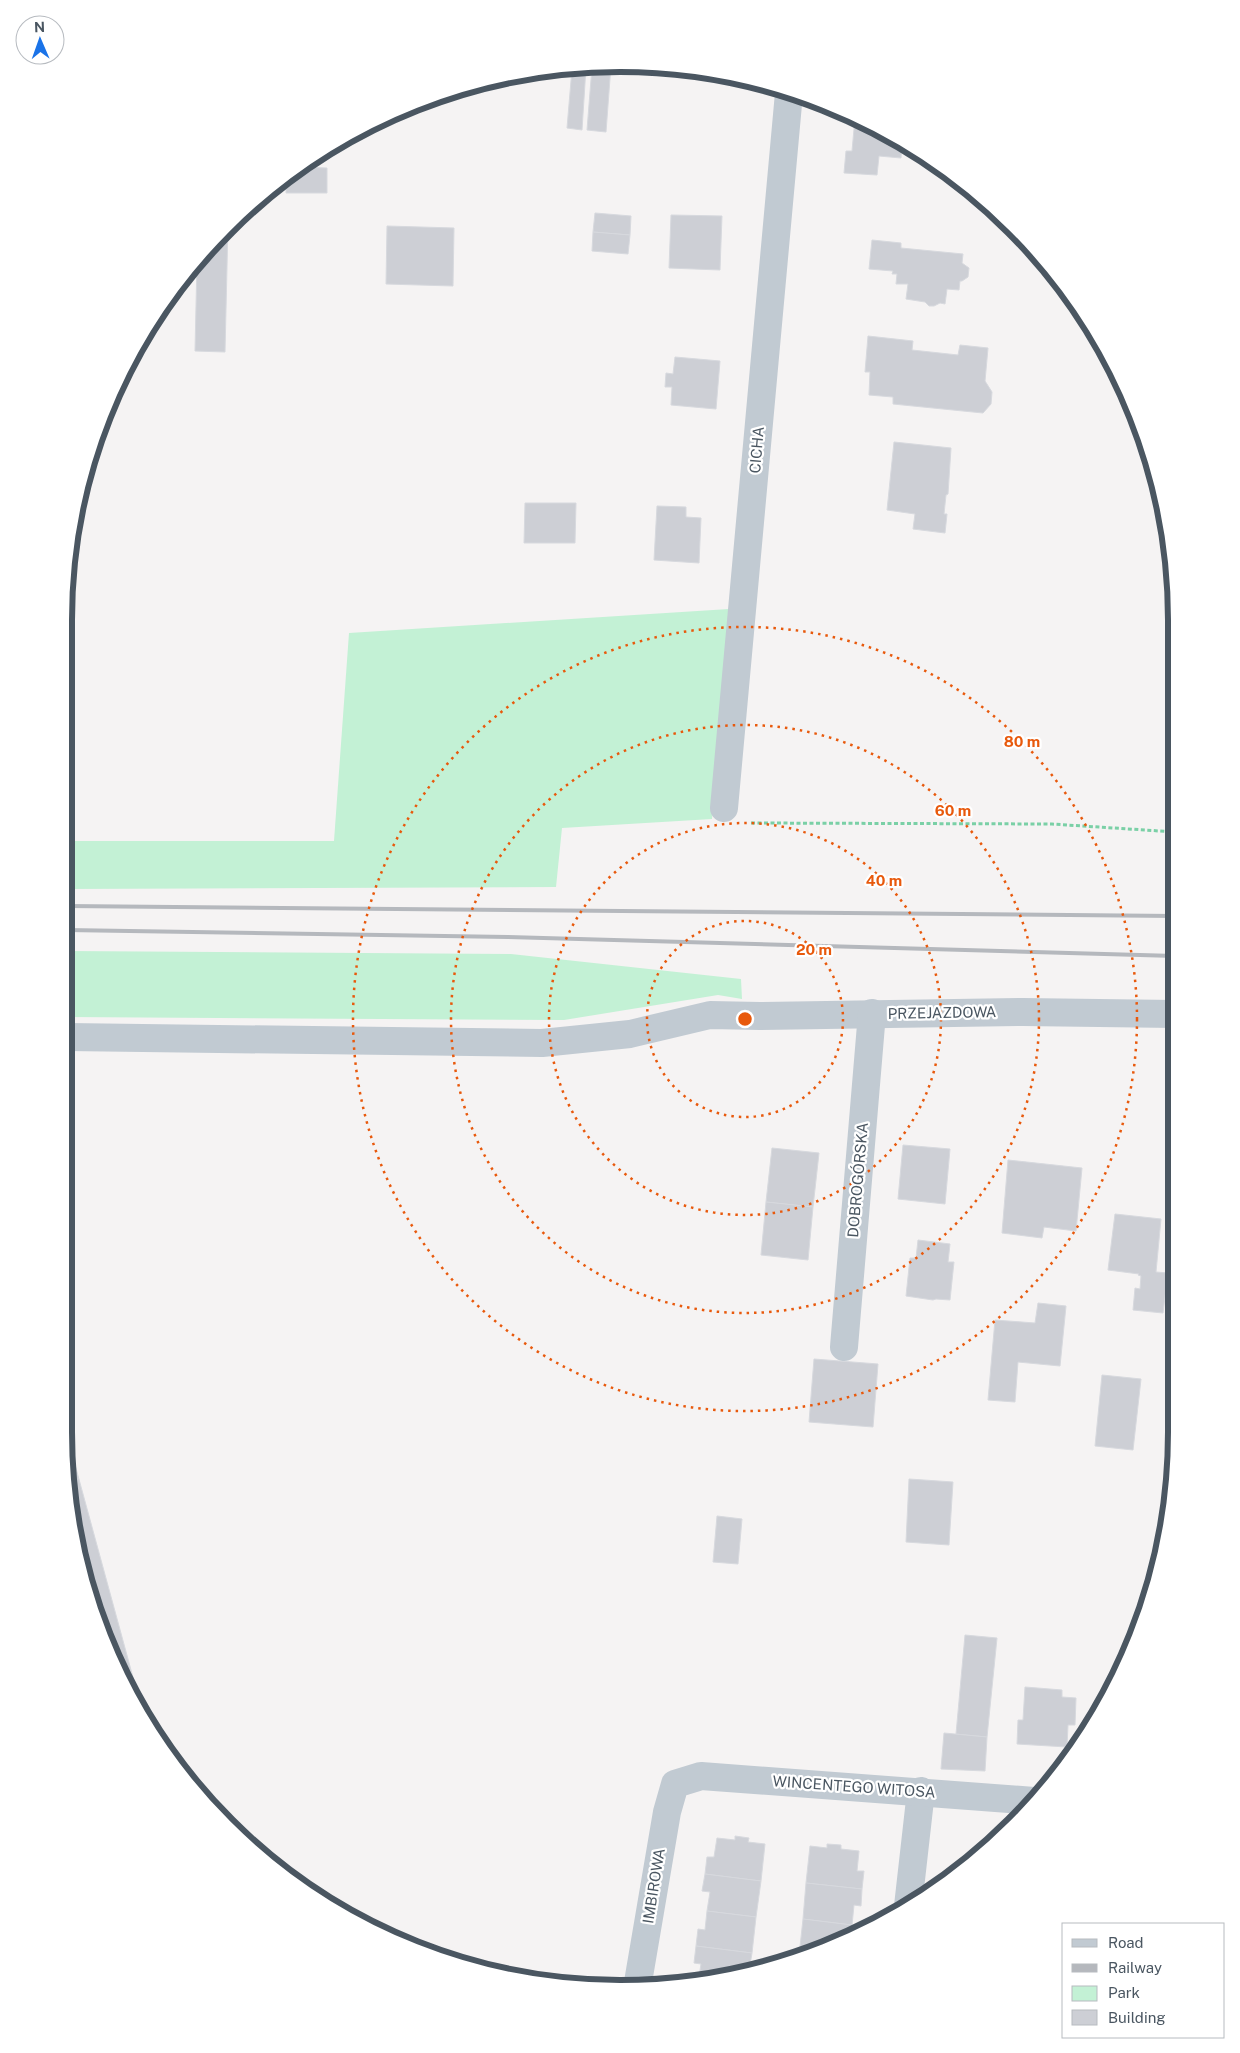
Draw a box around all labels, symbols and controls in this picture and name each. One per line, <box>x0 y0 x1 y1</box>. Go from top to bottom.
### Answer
north arrow <box>15 15 65 65</box>
text: N <box>34 19 45 35</box>
street label: CICHA <box>746 425 767 474</box>
text: 80 m <box>1004 733 1040 750</box>
text: 60 m <box>935 802 971 819</box>
text: 40 m <box>866 872 902 889</box>
text: 20 m <box>796 941 832 958</box>
street label: PRZEJAZDOWA <box>887 1003 997 1022</box>
centre of rings <box>736 1010 754 1028</box>
street label: DOBROGÓRSKA <box>843 1121 871 1238</box>
street label: WINCENTEGO WITOSA <box>772 1772 936 1801</box>
street label: IMBIROWA <box>639 1847 668 1925</box>
legend <box>1062 1923 1225 2038</box>
text: Road <box>1108 1934 1144 1951</box>
text: Railway <box>1108 1959 1162 1976</box>
text: Park <box>1108 1984 1140 2001</box>
text: Building <box>1108 2009 1166 2026</box>

